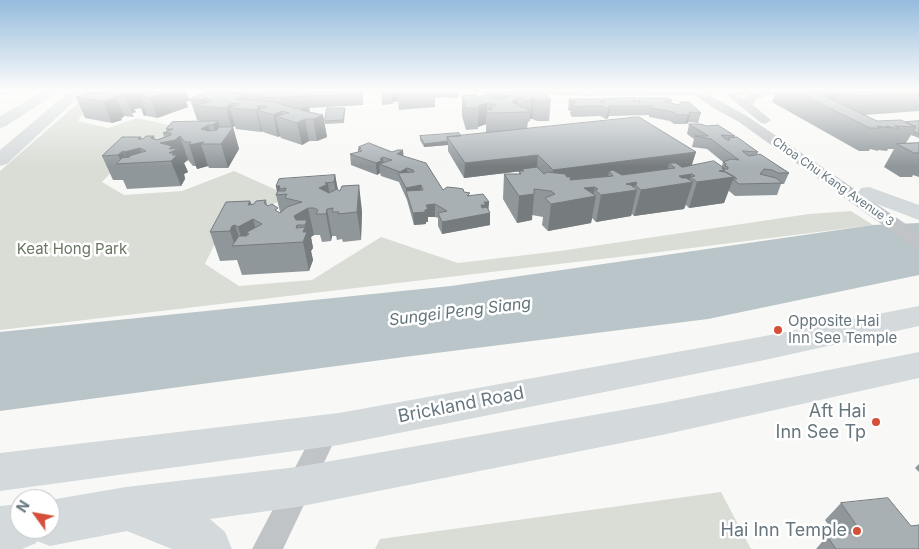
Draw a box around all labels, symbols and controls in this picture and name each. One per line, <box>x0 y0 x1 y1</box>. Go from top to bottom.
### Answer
street label: Choa Chu Kang Avenue 3 <box>769 134 897 230</box>
park label: Keat Hong Park <box>17 240 127 258</box>
water label: Sungei Peng Siang <box>388 294 532 330</box>
place label: Opposite Hai Inn See Temple <box>788 312 897 347</box>
marker: Opposite Hai Inn See Temple <box>772 324 784 336</box>
street label: Brickland Road <box>396 382 526 428</box>
place label: Aft Hai Inn See Tp <box>776 401 866 444</box>
marker: Aft Hai Inn See Tp <box>870 416 882 428</box>
north arrow <box>10 489 60 539</box>
text: N <box>13 497 33 515</box>
place label: Hai Inn Temple <box>721 520 847 542</box>
marker: Hai Inn Temple <box>851 525 863 537</box>

